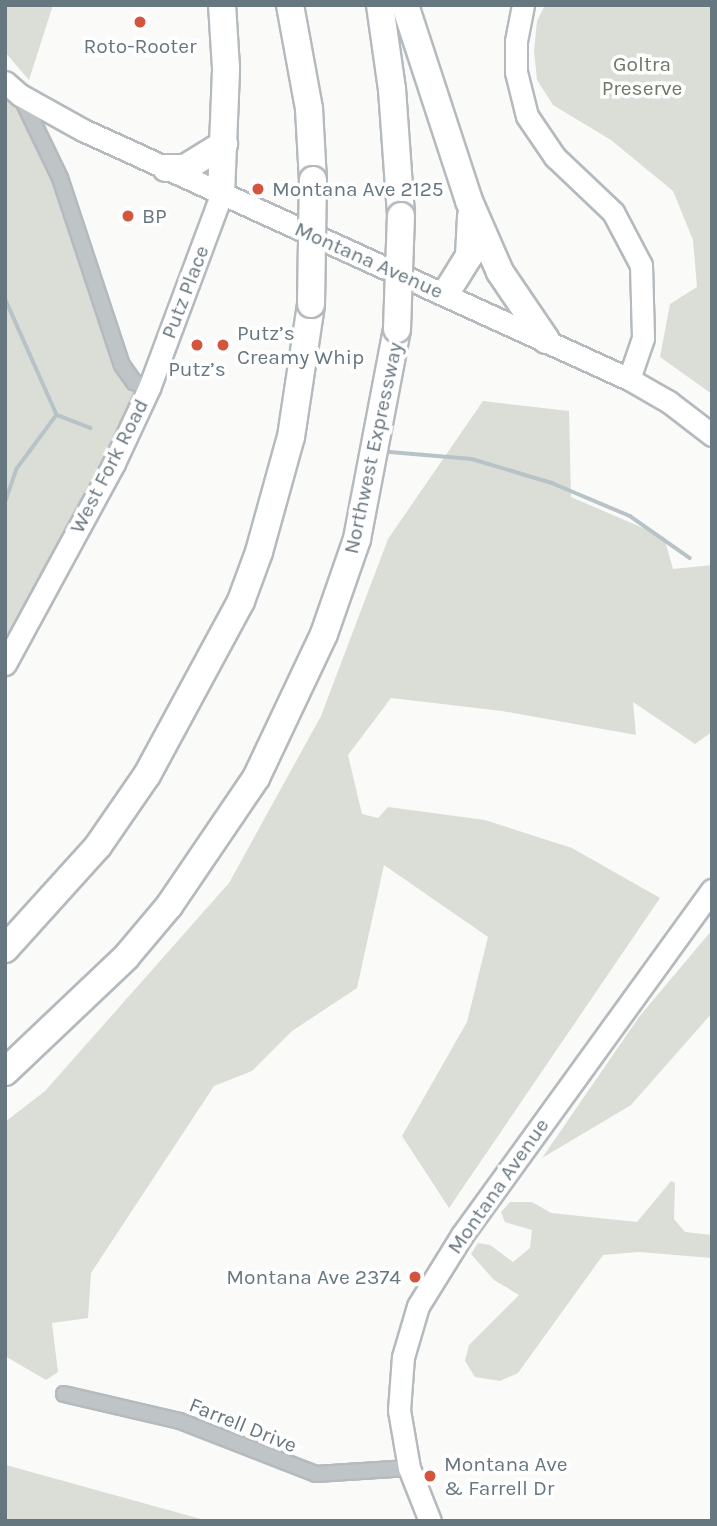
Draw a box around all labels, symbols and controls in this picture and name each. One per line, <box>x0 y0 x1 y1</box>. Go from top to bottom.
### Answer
marker: Roto-Rooter <box>132 14 148 30</box>
place label: Roto-Rooter <box>83 33 197 59</box>
park label: Goltra Preserve <box>602 51 682 101</box>
place label: Montana Ave 2125 <box>272 176 444 202</box>
marker: Montana Ave 2125 <box>250 181 266 197</box>
place label: BP <box>142 203 167 229</box>
marker: BP <box>120 208 136 224</box>
street label: Montana Avenue <box>291 216 447 304</box>
street label: Putz Place <box>156 242 214 342</box>
place label: Putz’s Creamy Whip <box>237 320 364 370</box>
marker: Putz’s <box>189 337 205 353</box>
marker: Putz’s Creamy Whip <box>215 337 231 353</box>
street label: Northwest Expressway <box>338 340 408 556</box>
place label: Putz’s <box>168 356 226 382</box>
street label: West Fork Road <box>64 395 154 537</box>
street label: Montana Avenue <box>442 1113 554 1259</box>
place label: Montana Ave 2374 <box>226 1264 401 1290</box>
marker: Montana Ave 2374 <box>407 1269 423 1285</box>
street label: Farrell Drive <box>186 1392 300 1458</box>
place label: Montana Ave & Farrell Dr <box>444 1451 568 1501</box>
marker: Montana Ave & Farrell Dr <box>422 1468 438 1484</box>

